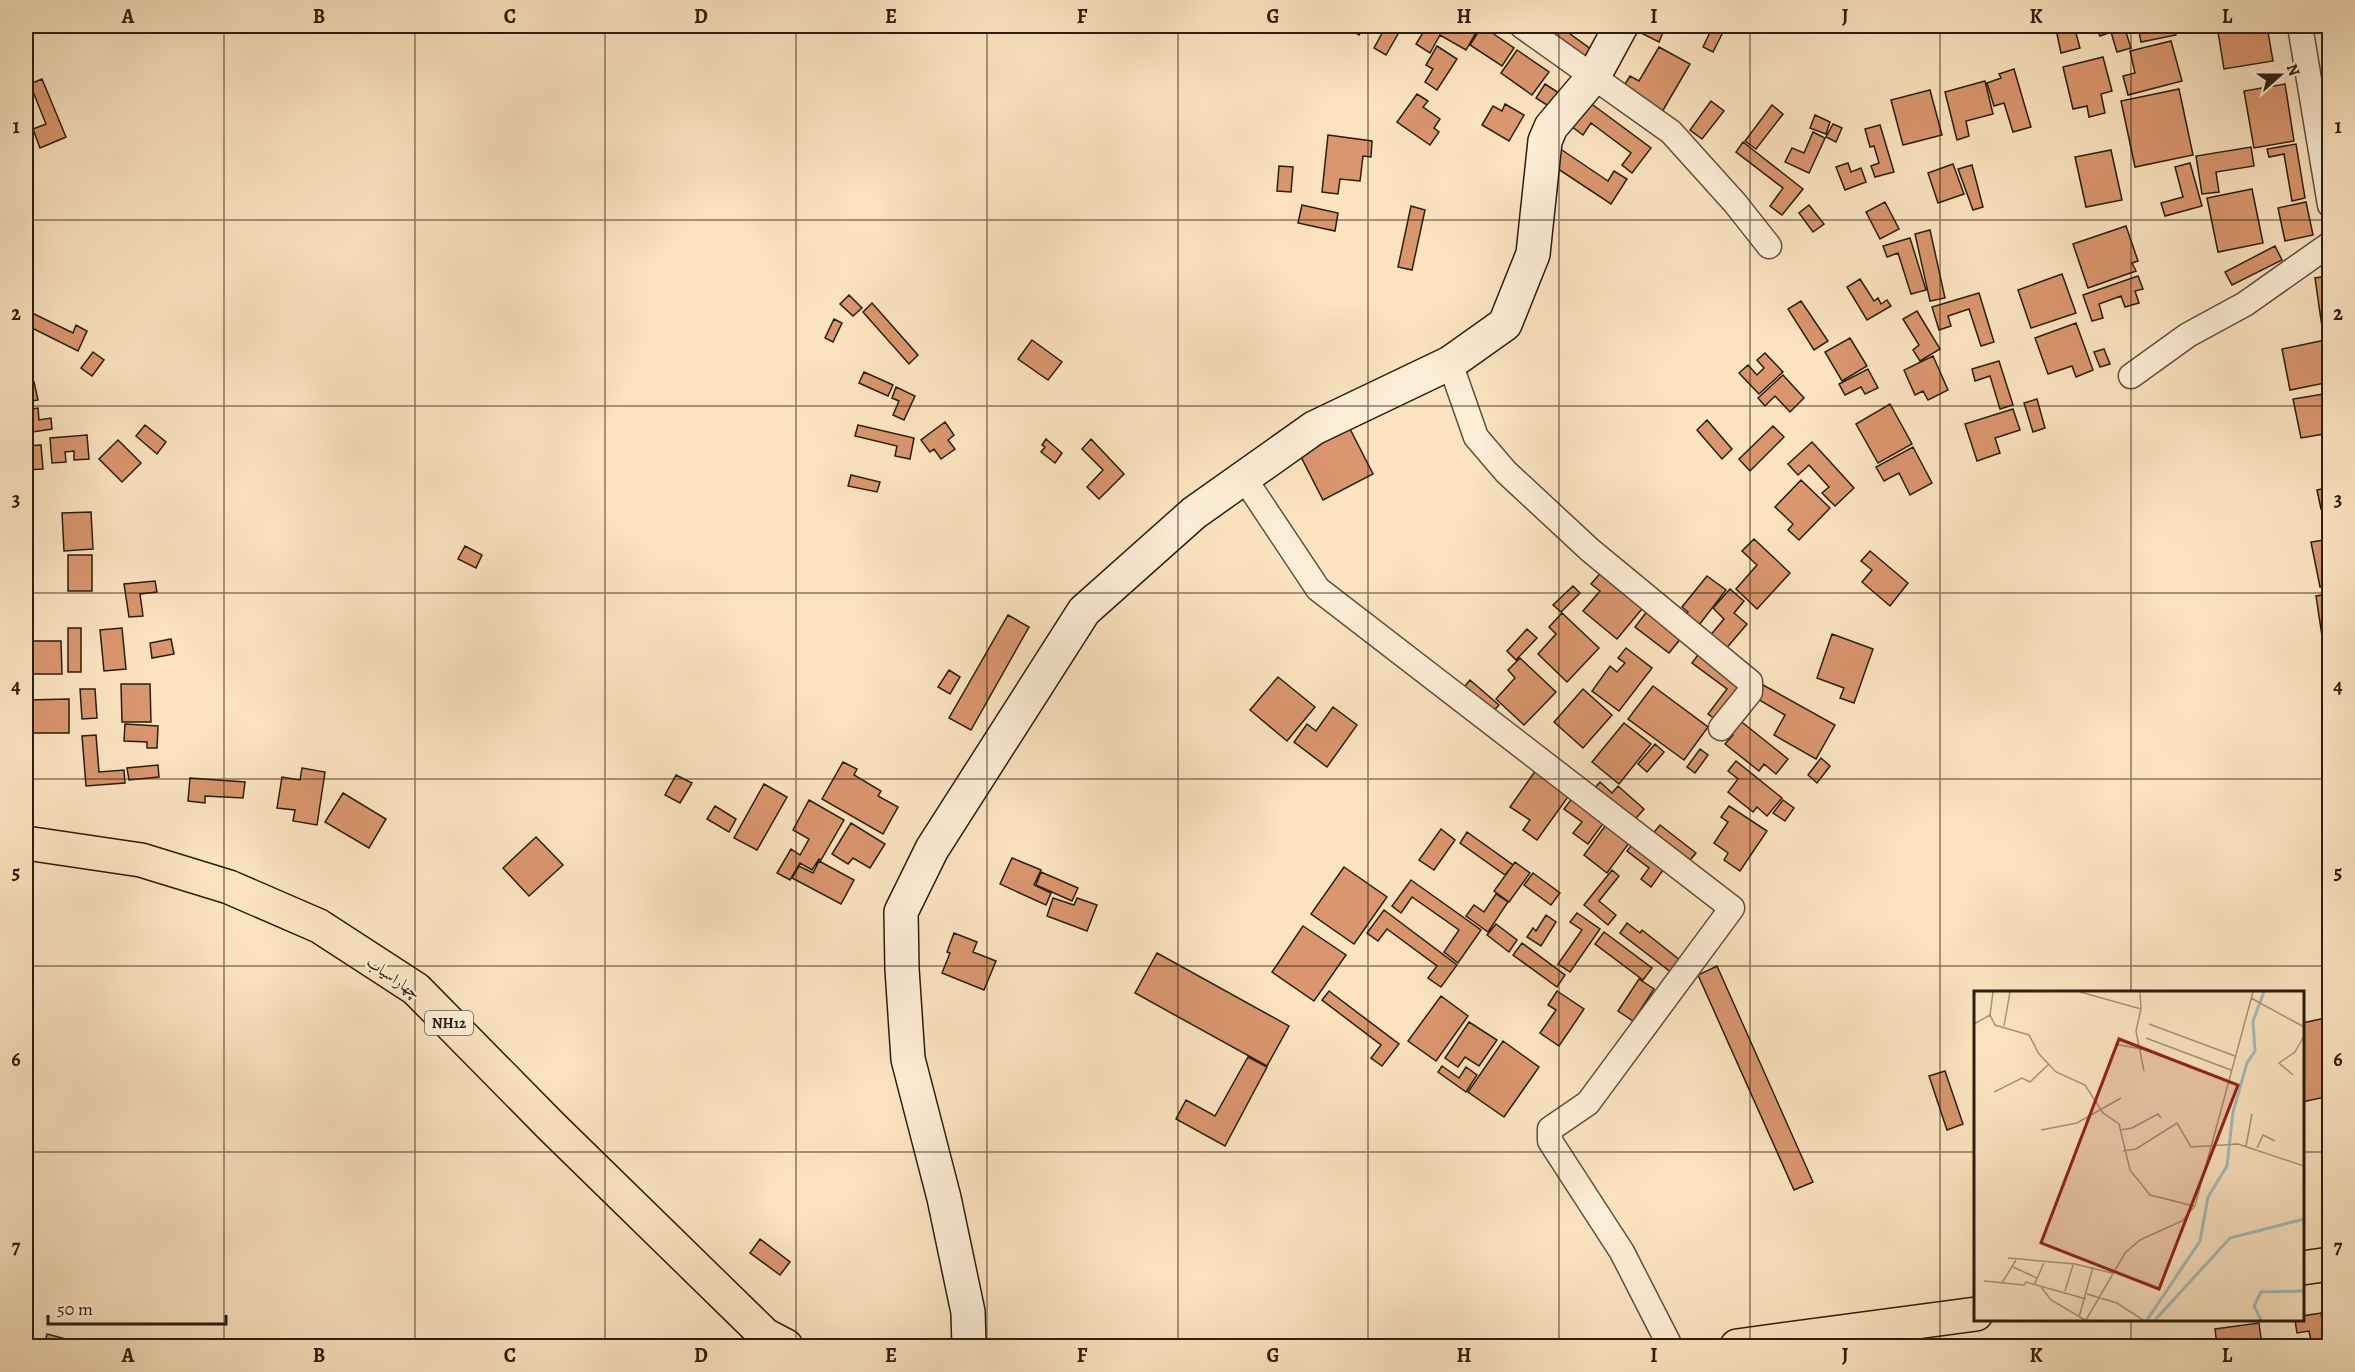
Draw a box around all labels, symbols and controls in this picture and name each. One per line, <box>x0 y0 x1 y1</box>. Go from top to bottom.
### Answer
text: A <box>121 3 135 30</box>
text: B <box>313 3 325 30</box>
text: C <box>504 3 516 30</box>
text: D <box>694 3 708 30</box>
text: E <box>885 3 897 30</box>
text: F <box>1077 3 1088 30</box>
text: G <box>1266 3 1280 30</box>
text: H <box>1457 3 1472 30</box>
text: I <box>1650 3 1658 30</box>
text: J <box>1842 3 1849 30</box>
text: K <box>2029 3 2043 30</box>
text: L <box>2222 3 2233 30</box>
north arrow <box>2250 45 2310 105</box>
text: N <box>2281 61 2306 80</box>
text: 1 <box>12 113 20 140</box>
text: 1 <box>2334 113 2342 140</box>
text: 2 <box>11 300 21 327</box>
text: 2 <box>2333 300 2343 327</box>
text: 3 <box>12 486 20 513</box>
text: 3 <box>2334 486 2342 513</box>
text: 4 <box>11 673 21 700</box>
text: 4 <box>2333 673 2343 700</box>
text: 5 <box>12 859 20 886</box>
text: 5 <box>2334 859 2342 886</box>
street label: چهاراسیاب <box>362 951 425 1005</box>
inset map <box>1974 991 2304 1321</box>
road number: NH12 <box>425 1011 473 1035</box>
text: 6 <box>11 1046 21 1073</box>
text: 6 <box>2333 1046 2343 1073</box>
text: 7 <box>12 1233 21 1260</box>
text: 7 <box>2334 1233 2343 1260</box>
scale bar <box>48 1288 226 1326</box>
text: 50 m <box>57 1297 93 1321</box>
text: A <box>121 1342 135 1369</box>
text: B <box>313 1342 325 1369</box>
text: C <box>504 1342 516 1369</box>
text: D <box>694 1342 708 1369</box>
text: E <box>885 1342 897 1369</box>
text: F <box>1077 1342 1088 1369</box>
text: G <box>1266 1342 1280 1369</box>
text: H <box>1457 1342 1472 1369</box>
text: I <box>1650 1342 1658 1369</box>
text: J <box>1842 1342 1849 1369</box>
text: K <box>2029 1342 2043 1369</box>
text: L <box>2222 1342 2233 1369</box>

